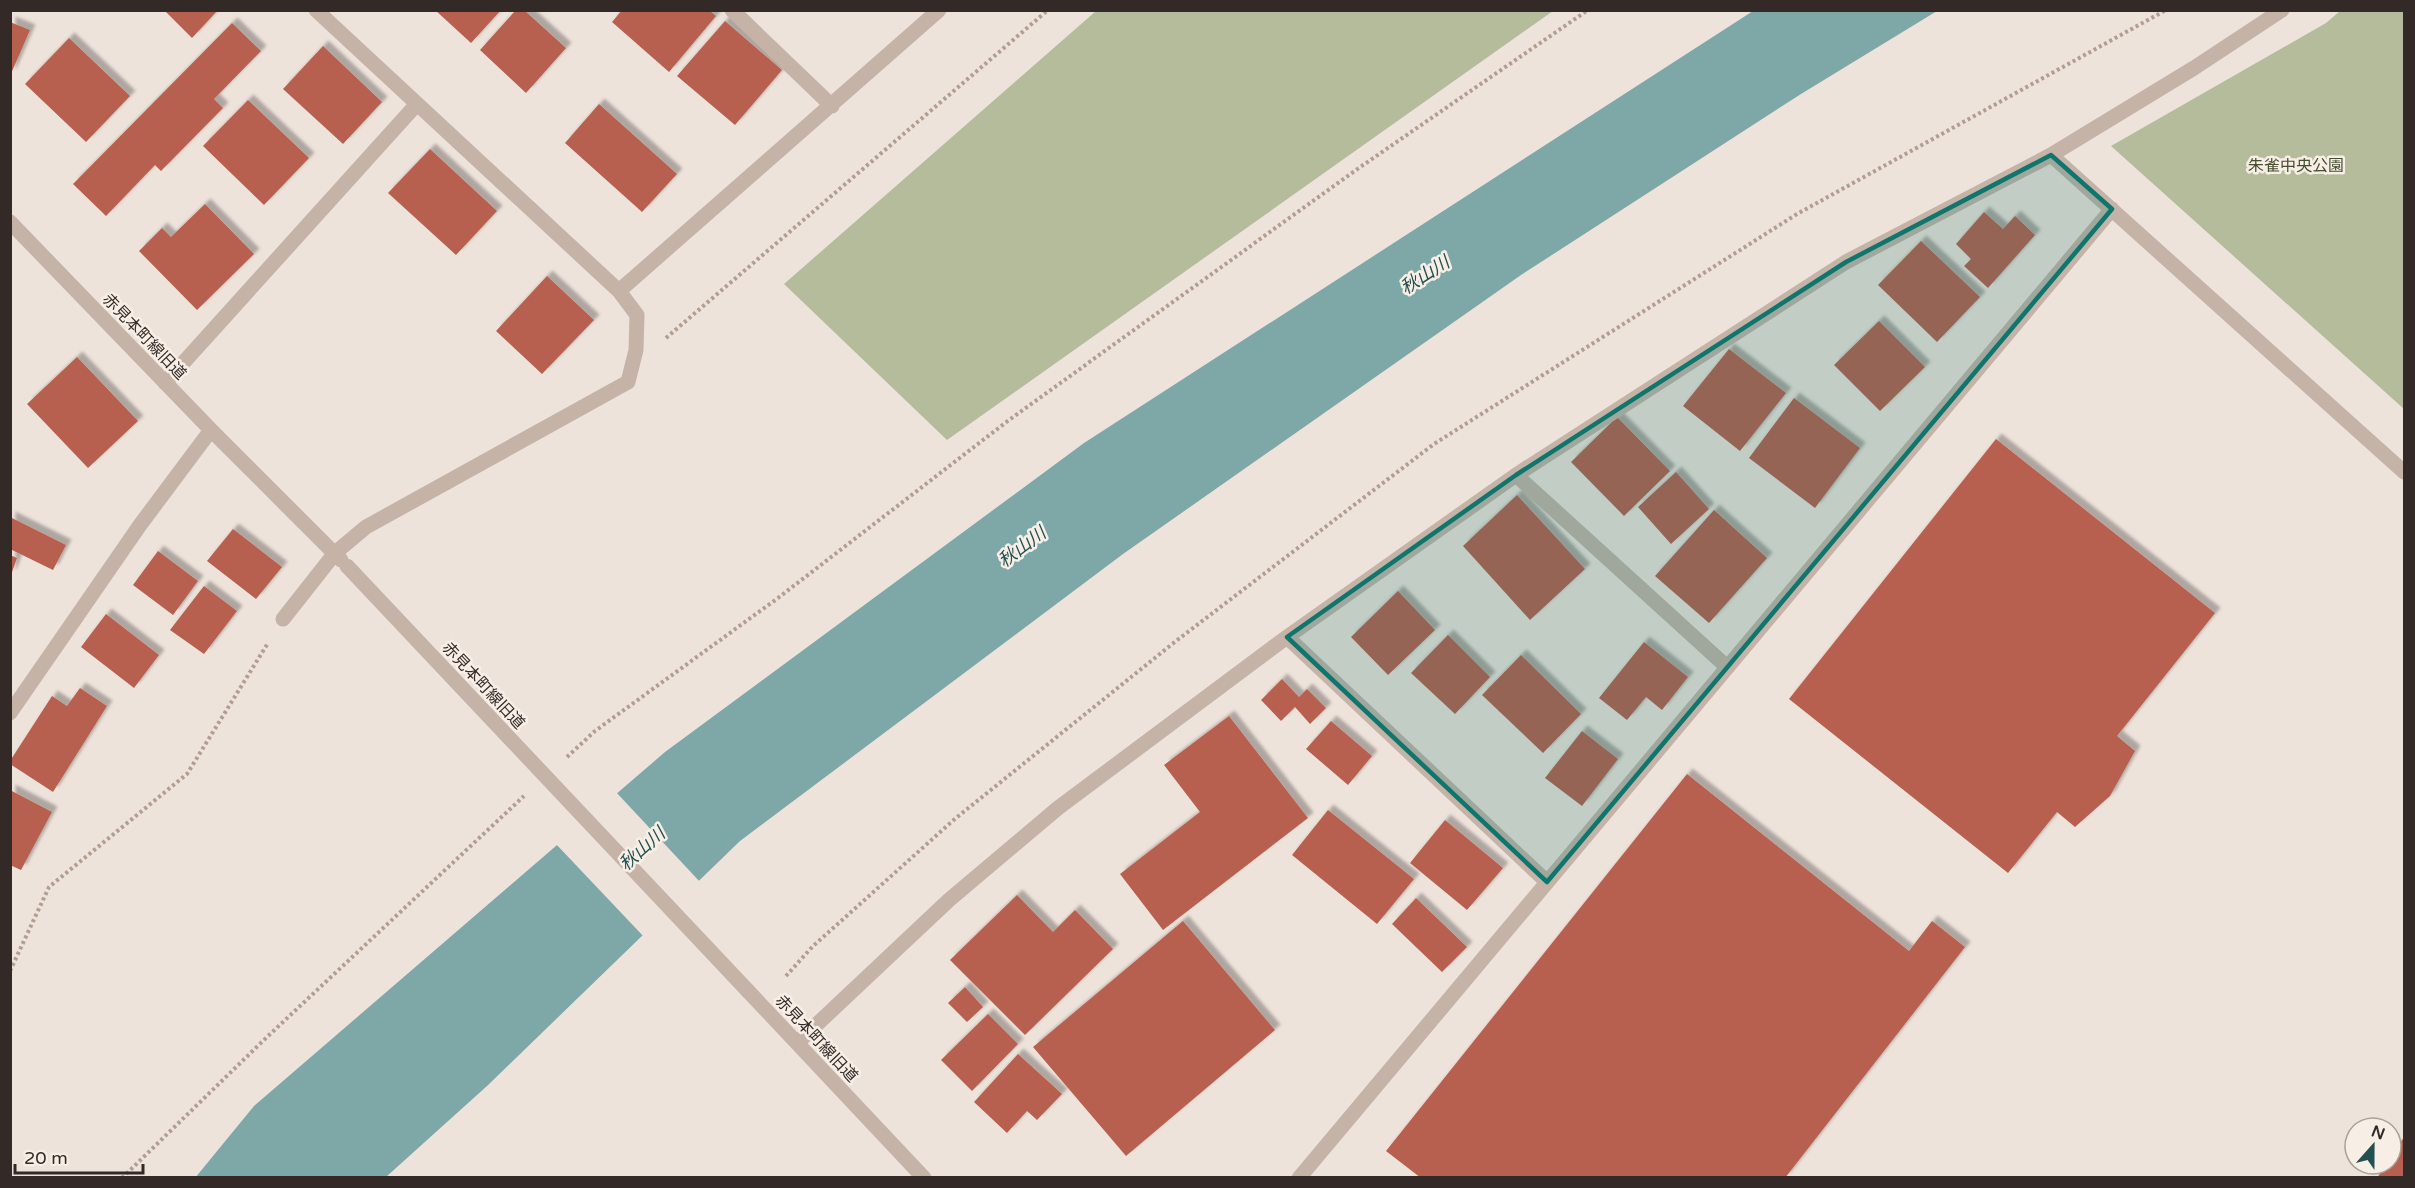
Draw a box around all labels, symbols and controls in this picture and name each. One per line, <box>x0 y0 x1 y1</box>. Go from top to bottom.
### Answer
park label: 朱雀中央公園 <box>2248 156 2344 176</box>
water label: 秋山川 <box>1396 250 1455 299</box>
street label: 赤見本町線旧道 <box>98 289 190 384</box>
water label: 秋山川 <box>994 521 1052 572</box>
street label: 赤見本町線旧道 <box>438 638 529 733</box>
water label: 秋山川 <box>615 821 671 875</box>
street label: 赤見本町線旧道 <box>771 991 862 1086</box>
north arrow <box>2343 1116 2403 1176</box>
text: N <box>2368 1121 2388 1145</box>
scale bar <box>15 1137 142 1175</box>
text: 20 m <box>24 1147 68 1169</box>

